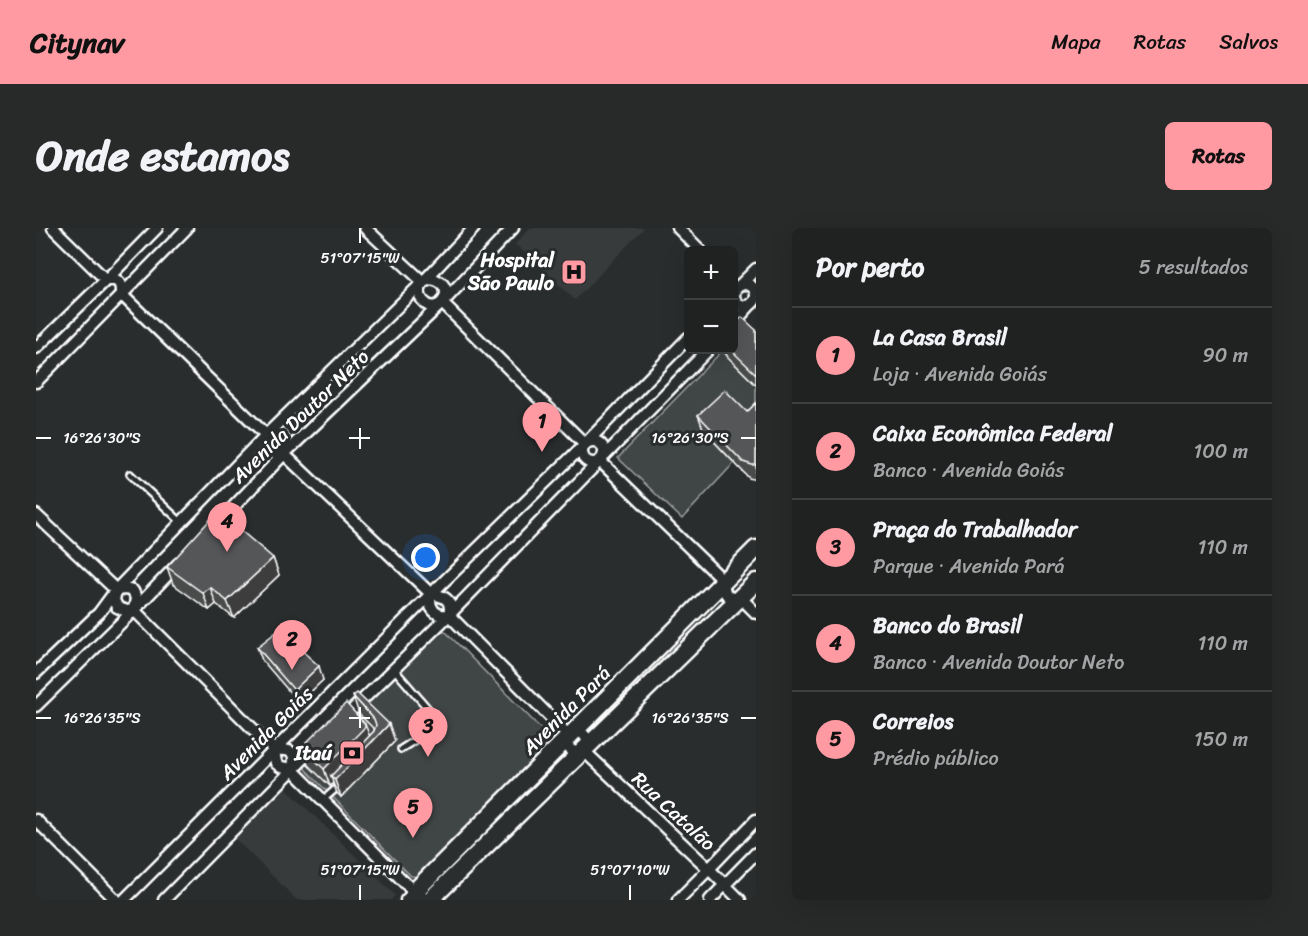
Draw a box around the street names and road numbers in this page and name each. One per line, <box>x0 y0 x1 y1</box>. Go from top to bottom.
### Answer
street label: Avenida Doutor Neto <box>222 341 378 493</box>
street label: Avenida Pará <box>513 657 619 764</box>
street label: Avenida Goiás <box>210 677 322 790</box>
street label: Rua Catalão <box>623 763 724 860</box>

